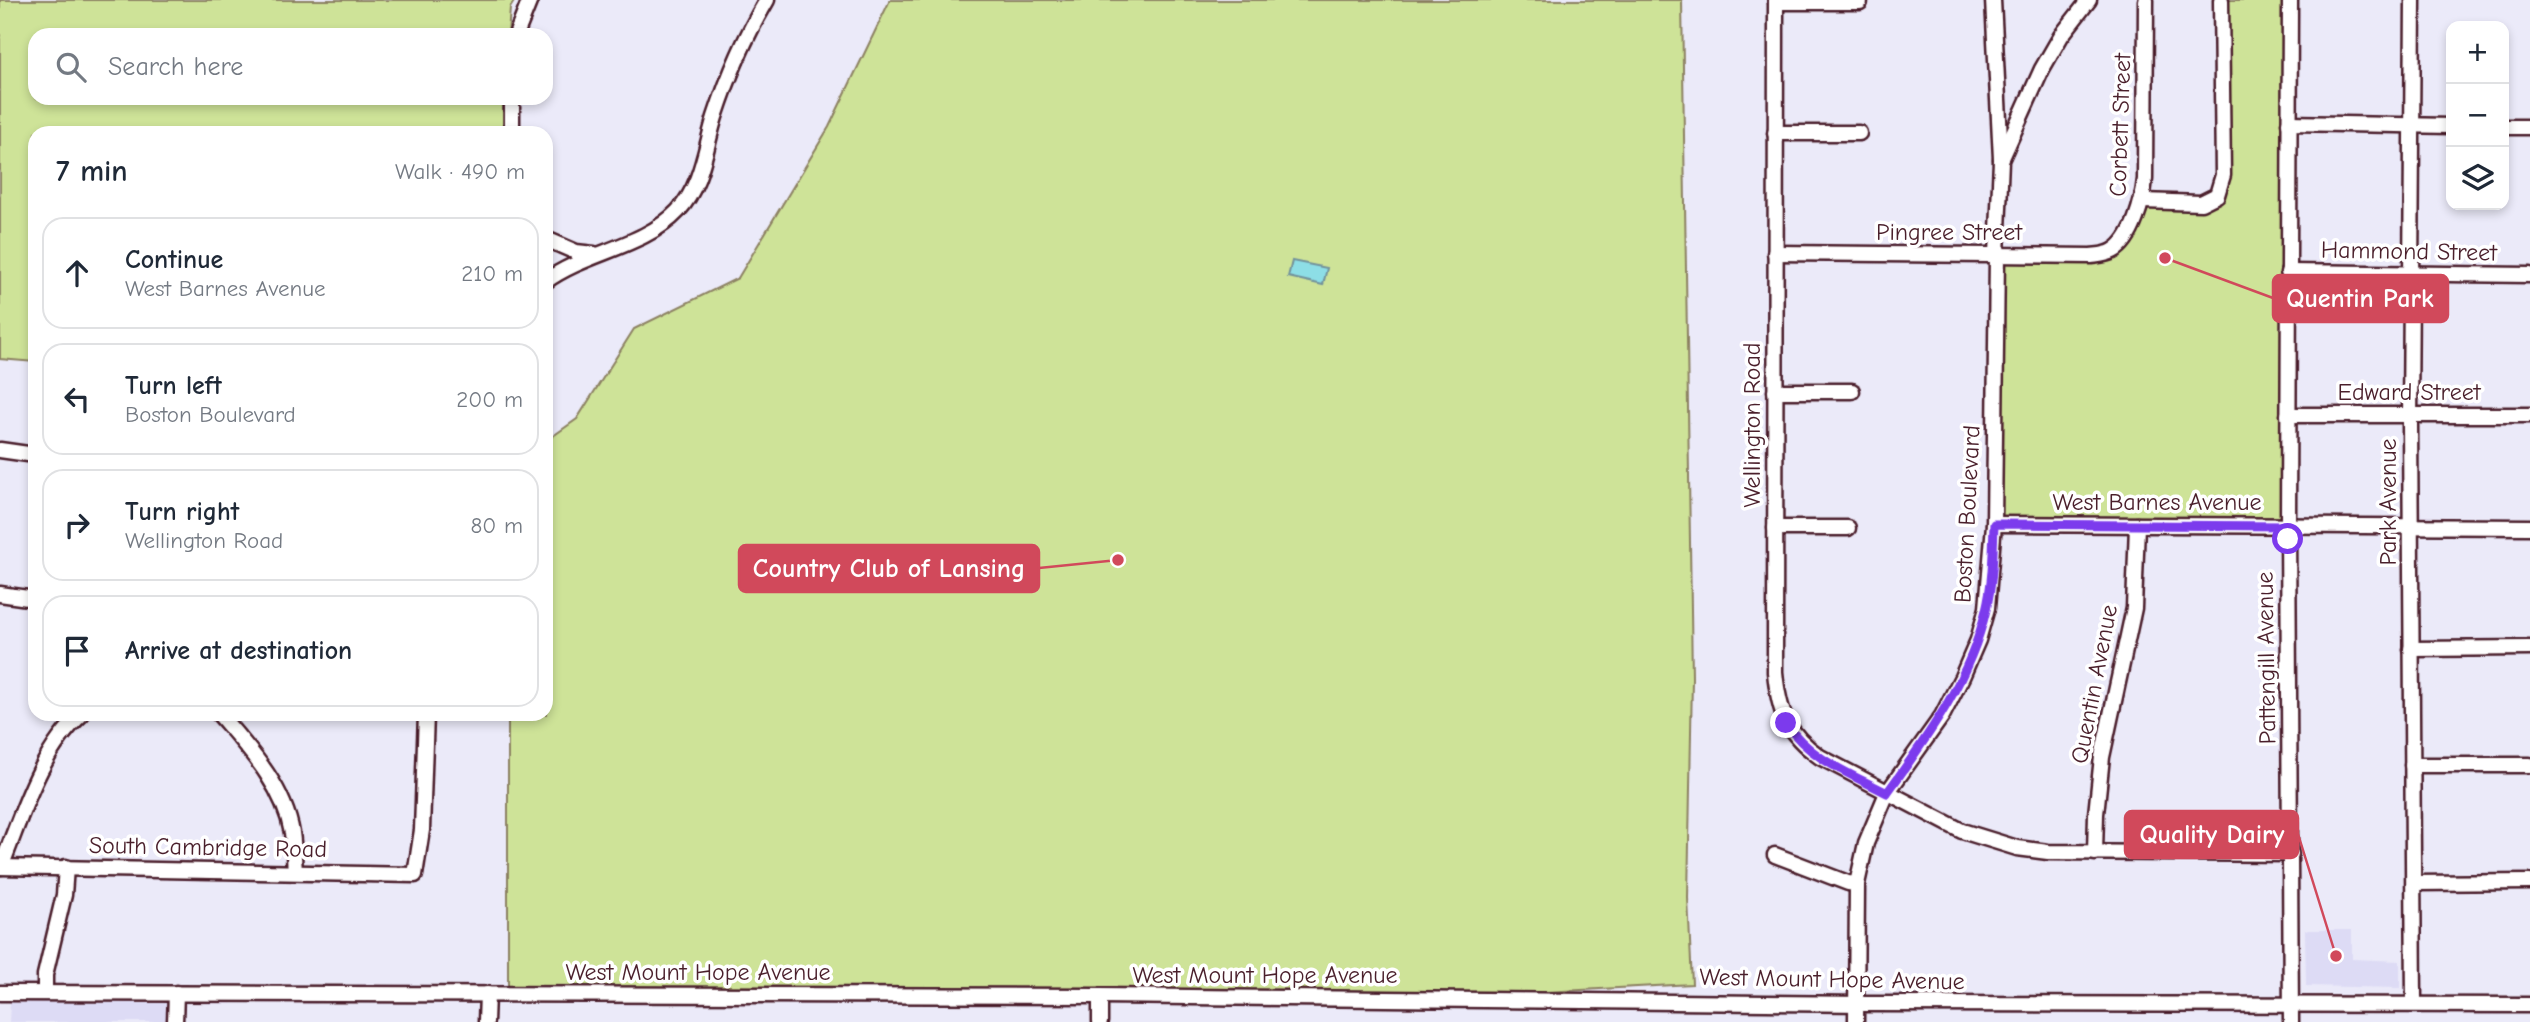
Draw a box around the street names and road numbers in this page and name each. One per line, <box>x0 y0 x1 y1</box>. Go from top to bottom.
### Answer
street label: Corbett Street <box>2104 52 2137 197</box>
street label: Pingree Street <box>1876 218 2023 246</box>
street label: Hammond Street <box>2321 235 2498 267</box>
street label: Wellington Road <box>1738 342 1766 508</box>
street label: Edward Street <box>2337 378 2482 406</box>
street label: Boston Boulevard <box>1948 424 1986 604</box>
street label: Park Avenue <box>2374 438 2402 566</box>
street label: West Barnes Avenue <box>2052 488 2262 516</box>
street label: Pattengill Avenue <box>2250 571 2282 745</box>
street label: Quentin Avenue <box>2065 602 2123 766</box>
street label: South Cambridge Road <box>89 831 327 863</box>
street label: West Mount Hope Avenue <box>565 958 831 986</box>
street label: West Mount Hope Avenue <box>1132 961 1398 989</box>
street label: West Mount Hope Avenue <box>1699 963 1965 995</box>

